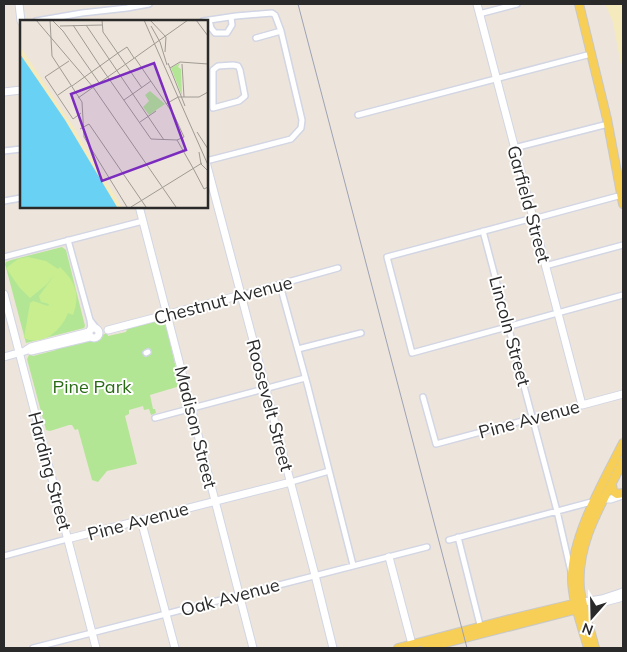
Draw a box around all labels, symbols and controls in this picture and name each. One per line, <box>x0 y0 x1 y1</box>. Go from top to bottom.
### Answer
inset map <box>20 20 208 208</box>
street label: Garfield Street <box>502 143 556 265</box>
street label: Chestnut Avenue <box>151 270 295 330</box>
street label: Lincoln Street <box>484 273 536 389</box>
street label: Roosevelt Street <box>241 336 299 474</box>
street label: Madison Street <box>170 363 222 491</box>
park label: Pine Park <box>53 375 132 398</box>
street label: Pine Avenue <box>476 394 582 444</box>
street label: Harding Street <box>23 409 77 533</box>
street label: Pine Avenue <box>85 496 191 546</box>
street label: Oak Avenue <box>178 573 282 621</box>
north arrow <box>567 592 617 642</box>
text: N <box>580 619 596 639</box>

